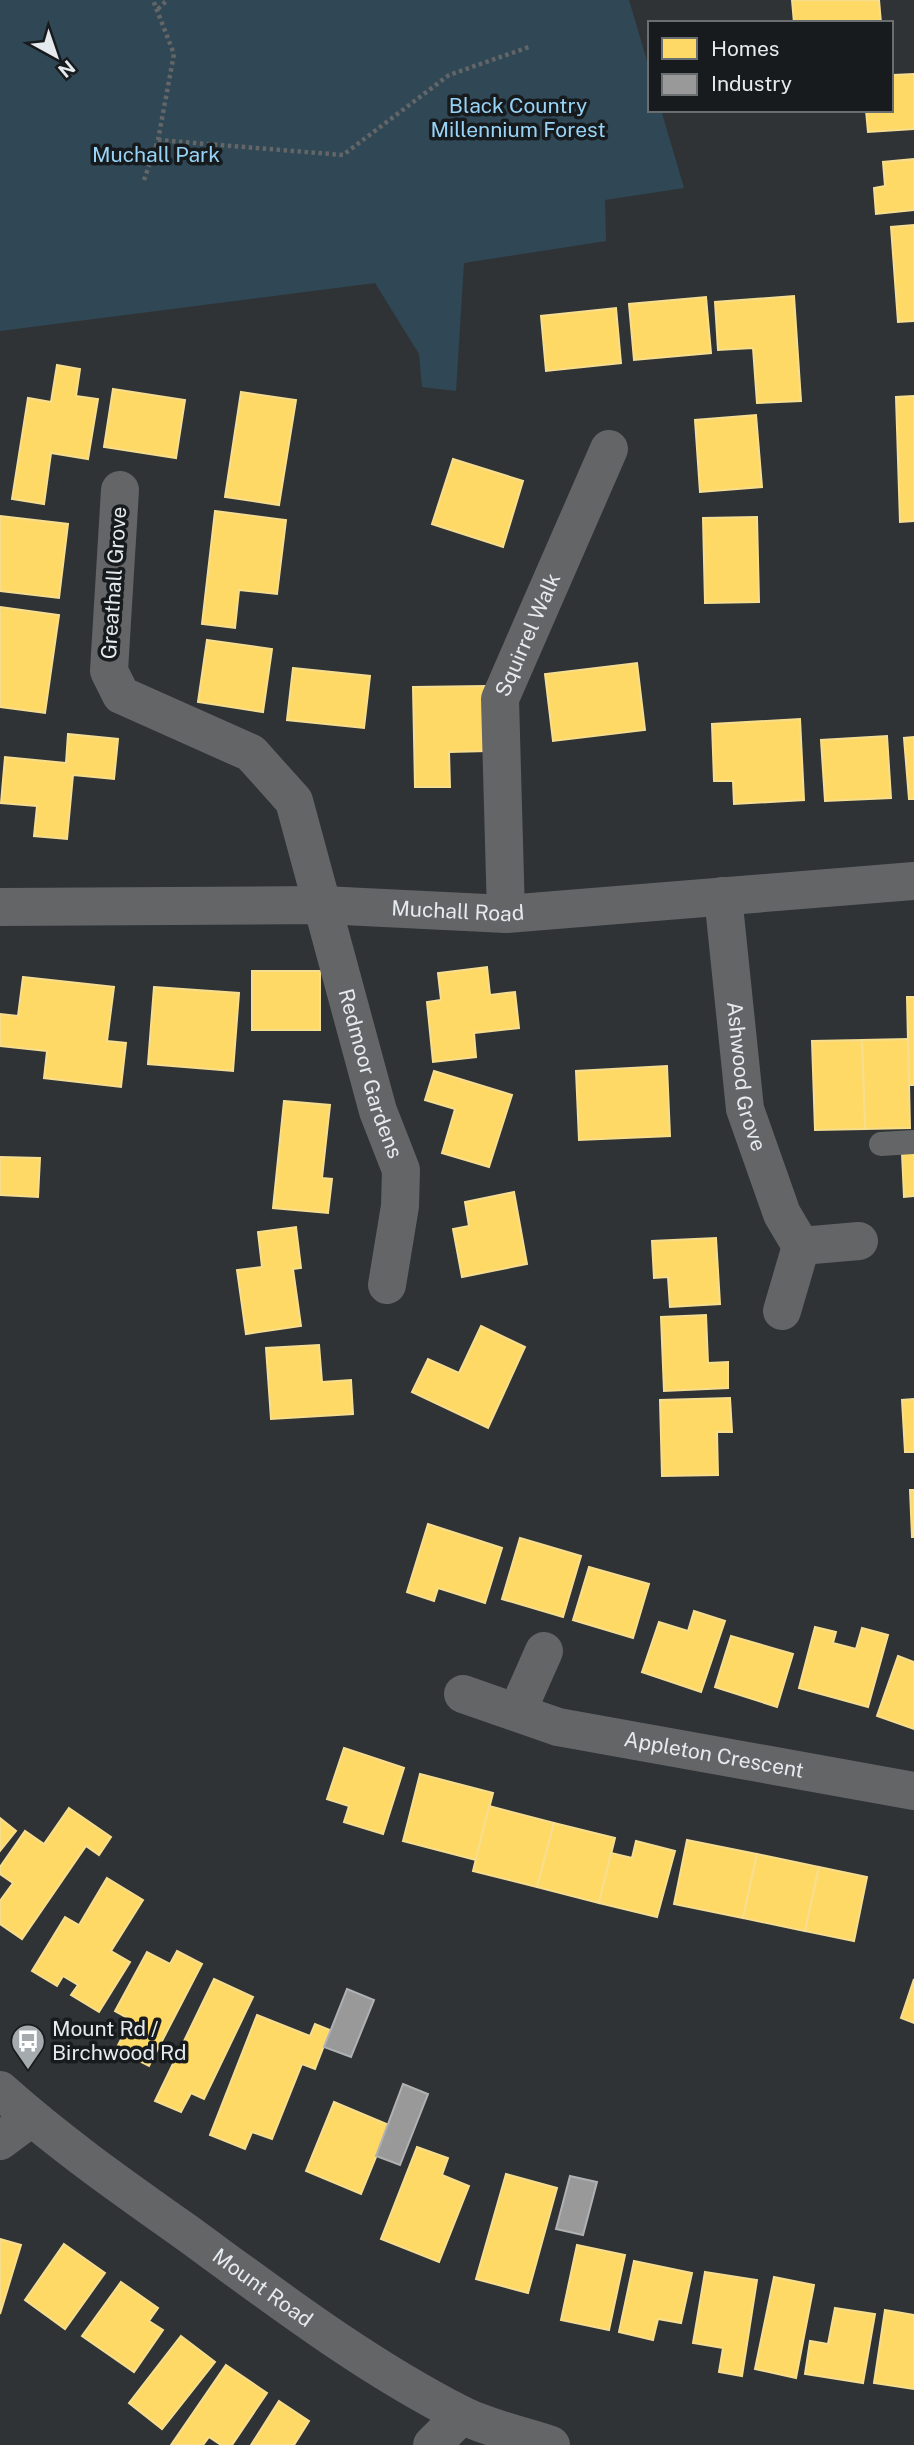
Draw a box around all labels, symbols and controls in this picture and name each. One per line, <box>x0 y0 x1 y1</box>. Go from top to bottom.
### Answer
north arrow <box>21 21 91 91</box>
legend <box>648 21 893 112</box>
text: Homes <box>711 36 779 61</box>
text: N <box>54 56 80 82</box>
text: Industry <box>711 71 792 96</box>
park label: Black Country Millennium Forest <box>430 93 606 142</box>
park label: Muchall Park <box>92 142 220 167</box>
street label: Greathall Grove <box>96 506 131 660</box>
street label: Squirrel Walk <box>490 569 565 700</box>
street label: Muchall Road <box>391 895 525 926</box>
street label: Redmoor Gardens <box>333 986 408 1162</box>
street label: Ashwood Grove <box>722 1000 772 1154</box>
street label: Appleton Crescent <box>622 1726 806 1783</box>
place label: Mount Rd / Birchwood Rd <box>52 2016 186 2065</box>
bus stop icon: Mount Rd / Birchwood Rd <box>9 2022 47 2071</box>
street label: Mount Road <box>208 2243 318 2332</box>

